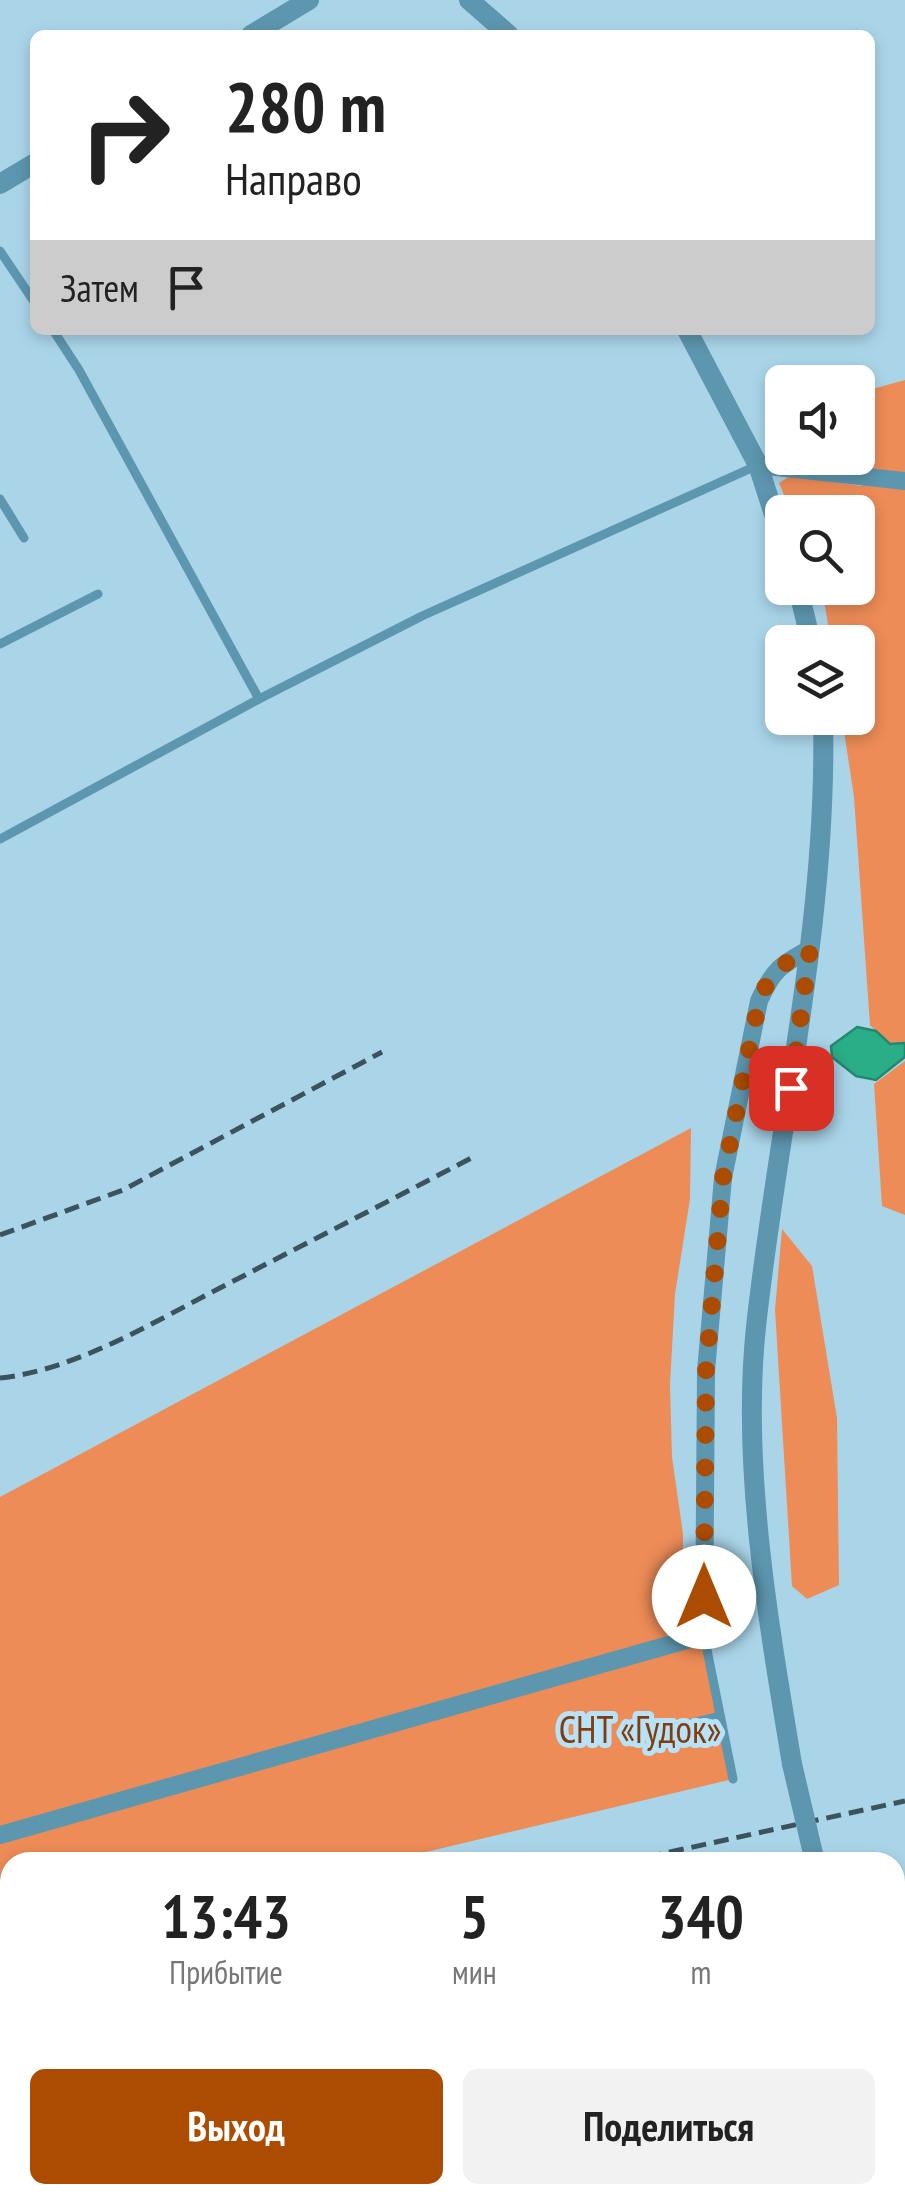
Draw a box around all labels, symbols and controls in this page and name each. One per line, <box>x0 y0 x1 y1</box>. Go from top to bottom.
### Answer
text: 280 m <box>225 61 386 151</box>
icon: right <box>60 70 190 200</box>
text: Направо <box>225 149 362 207</box>
icon: arrive <box>159 260 214 315</box>
text: Затем <box>60 263 139 312</box>
map controls <box>765 365 875 735</box>
button: sound <box>765 365 875 475</box>
button: search <box>765 495 875 605</box>
button: layers <box>765 625 875 735</box>
pin <box>749 1046 834 1131</box>
icon: arrive <box>764 1061 819 1116</box>
position arrow <box>652 1545 756 1649</box>
park label: СНТ «Гудок» <box>559 1704 721 1753</box>
text: 13:43 <box>161 1877 291 1955</box>
text: 5 <box>460 1877 489 1955</box>
text: 340 <box>658 1877 744 1955</box>
text: Прибытие <box>169 1951 283 1993</box>
text: мин <box>452 1951 497 1993</box>
text: m <box>690 1951 711 1993</box>
button: Выход <box>30 2069 443 2184</box>
button: Поделиться <box>463 2069 875 2184</box>

